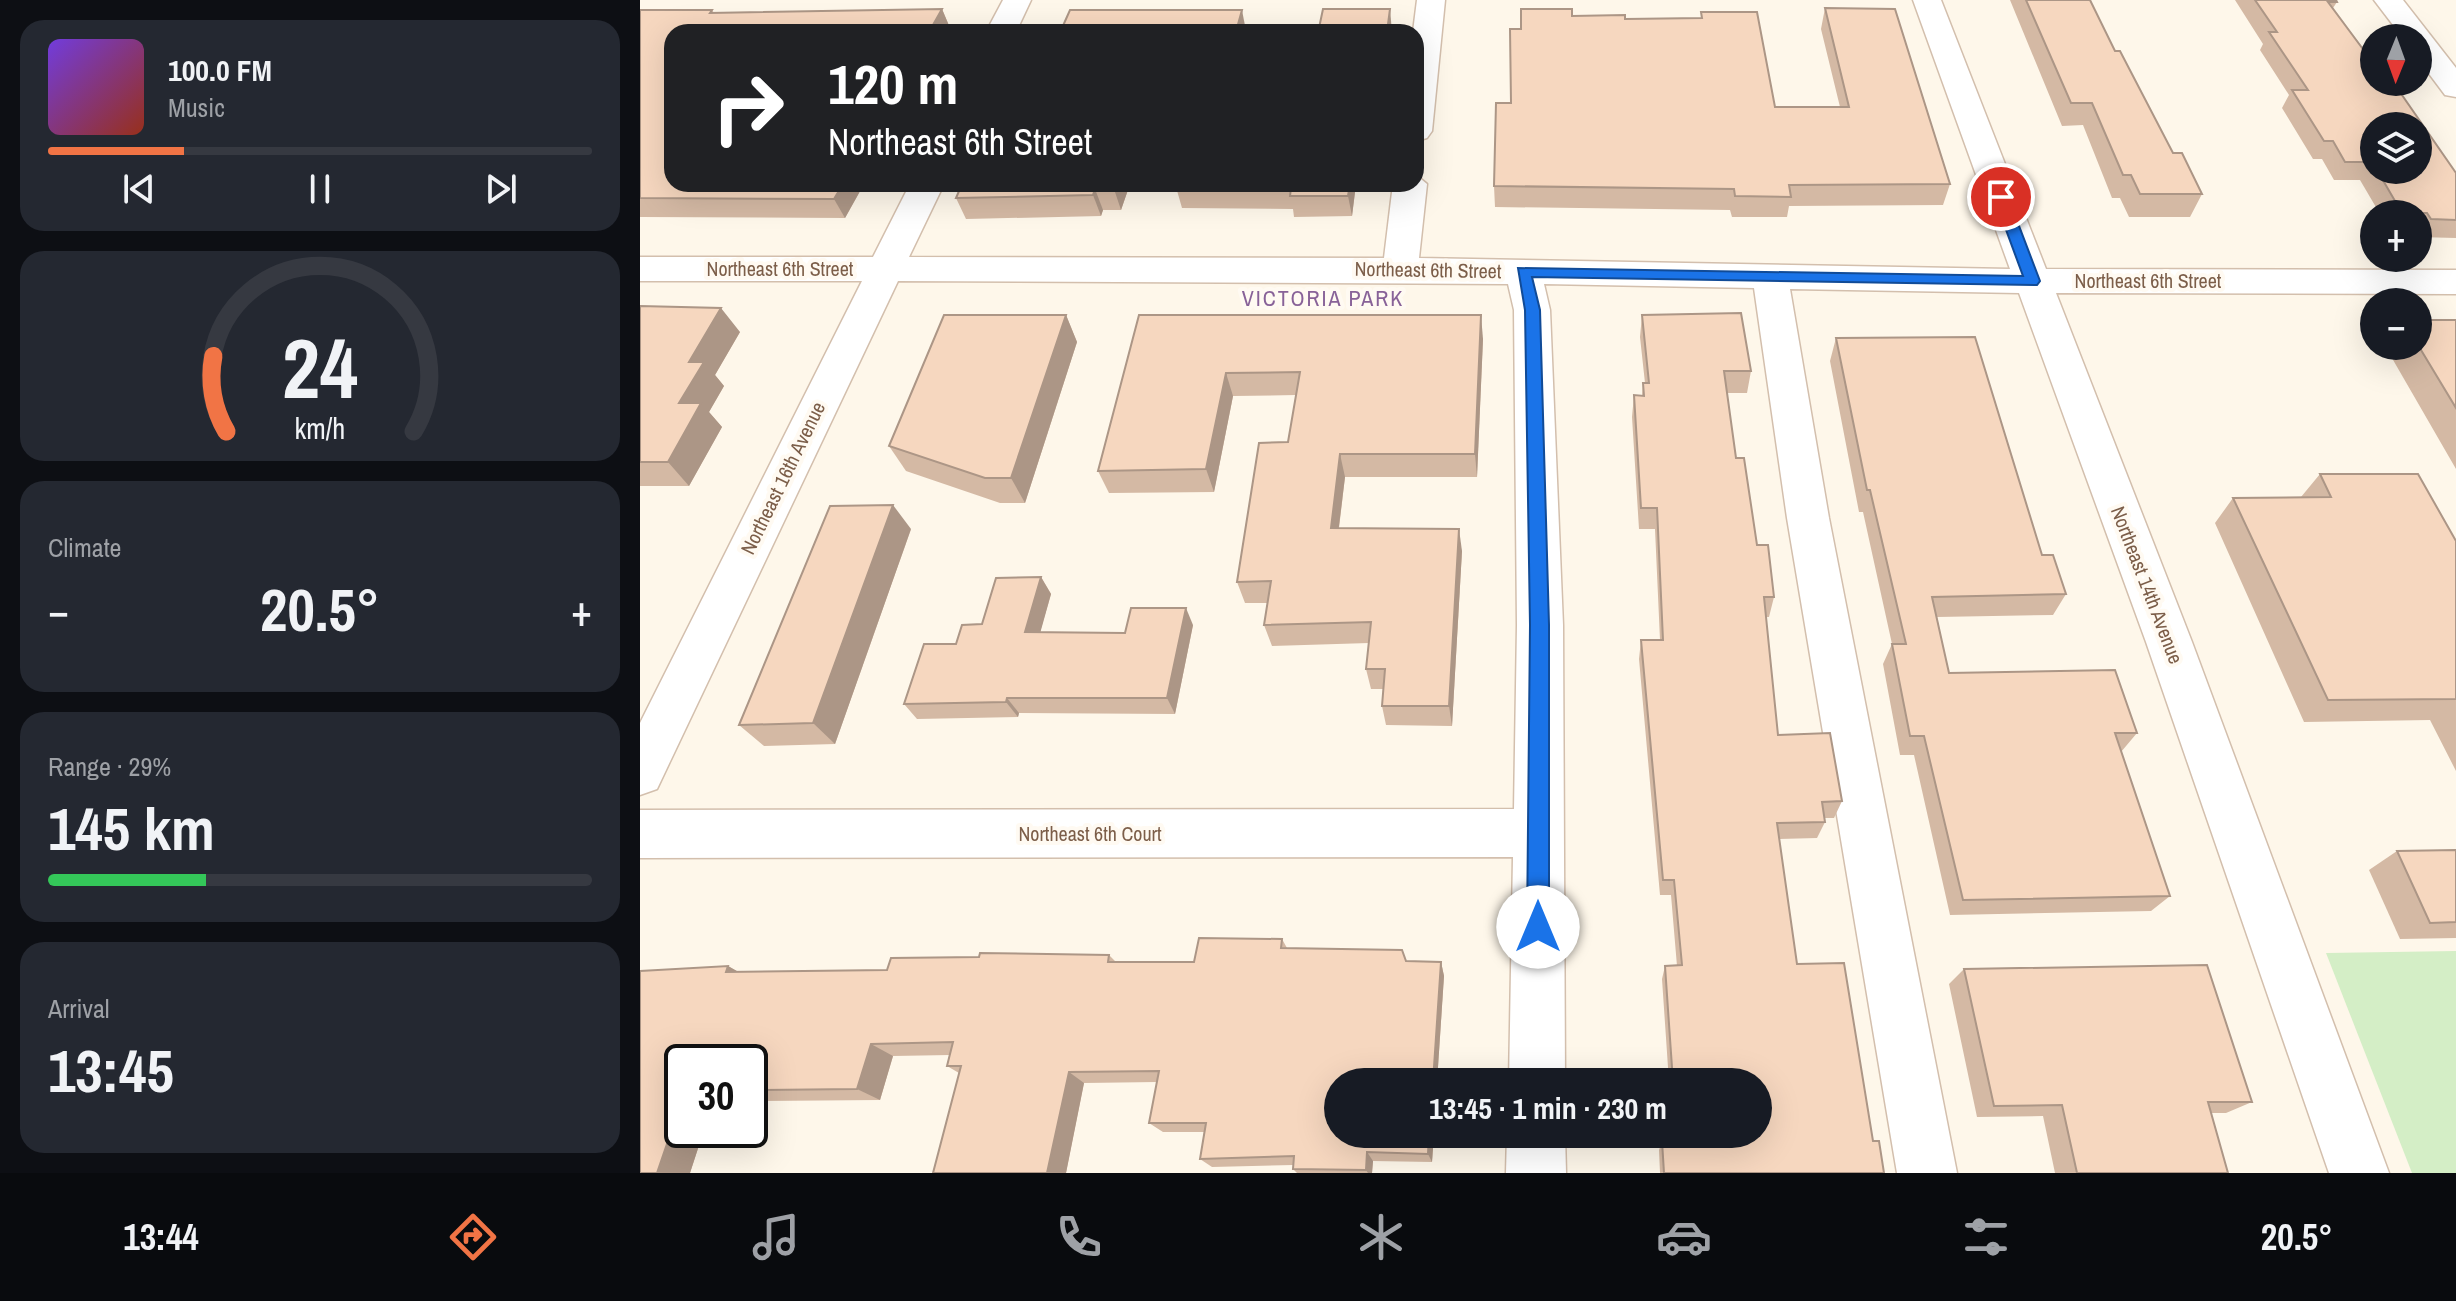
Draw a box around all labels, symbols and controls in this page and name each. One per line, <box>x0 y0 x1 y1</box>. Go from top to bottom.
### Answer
north arrow <box>2360 24 2432 96</box>
map controls <box>2360 24 2432 360</box>
text: 120 m <box>828 46 958 121</box>
text: 100.0 FM <box>168 50 272 90</box>
icon: right <box>696 56 800 160</box>
text: Music <box>168 90 225 125</box>
button: layers <box>2360 112 2432 184</box>
text: Northeast 6th Street <box>828 118 1092 166</box>
pin <box>1967 163 2035 231</box>
icon: previous <box>117 167 161 211</box>
icon: pause <box>298 167 342 211</box>
icon: next <box>479 167 523 211</box>
icon: arrive <box>1979 175 2023 219</box>
button: + <box>2360 200 2432 272</box>
street label: Northeast 6th Street <box>707 255 854 282</box>
street label: Northeast 6th Street <box>1354 255 1502 284</box>
street label: Northeast 6th Street <box>2075 267 2222 294</box>
district label: VICTORIA PARK <box>1242 283 1404 313</box>
button: − <box>2360 288 2432 360</box>
text: 24 <box>282 311 358 423</box>
street label: Northeast 16th Avenue <box>734 397 831 559</box>
text: km/h <box>295 409 345 448</box>
street label: Northeast 14th Avenue <box>2105 502 2190 667</box>
text: Climate <box>48 530 121 565</box>
text: 20.5° <box>260 569 380 650</box>
text: − <box>48 580 69 640</box>
text: + <box>571 580 592 640</box>
text: Range · 29% <box>48 749 171 784</box>
text: 145 km <box>48 788 215 869</box>
street label: Northeast 6th Court <box>1018 820 1162 847</box>
position arrow <box>1496 885 1580 969</box>
text: Arrival <box>48 991 110 1026</box>
text: 13:45 <box>48 1030 174 1111</box>
speed limit sign: 30 <box>664 1044 768 1148</box>
text: 13:45 · 1 min · 230 m <box>1429 1088 1667 1128</box>
icon: directions <box>445 1209 501 1265</box>
icon: music <box>748 1209 804 1265</box>
icon: phone <box>1051 1209 1107 1265</box>
icon: climate <box>1353 1209 1409 1265</box>
icon: car <box>1656 1209 1712 1265</box>
icon: filters <box>1958 1209 2014 1265</box>
text: 13:44 <box>123 1213 199 1261</box>
text: 20.5° <box>2261 1213 2333 1261</box>

